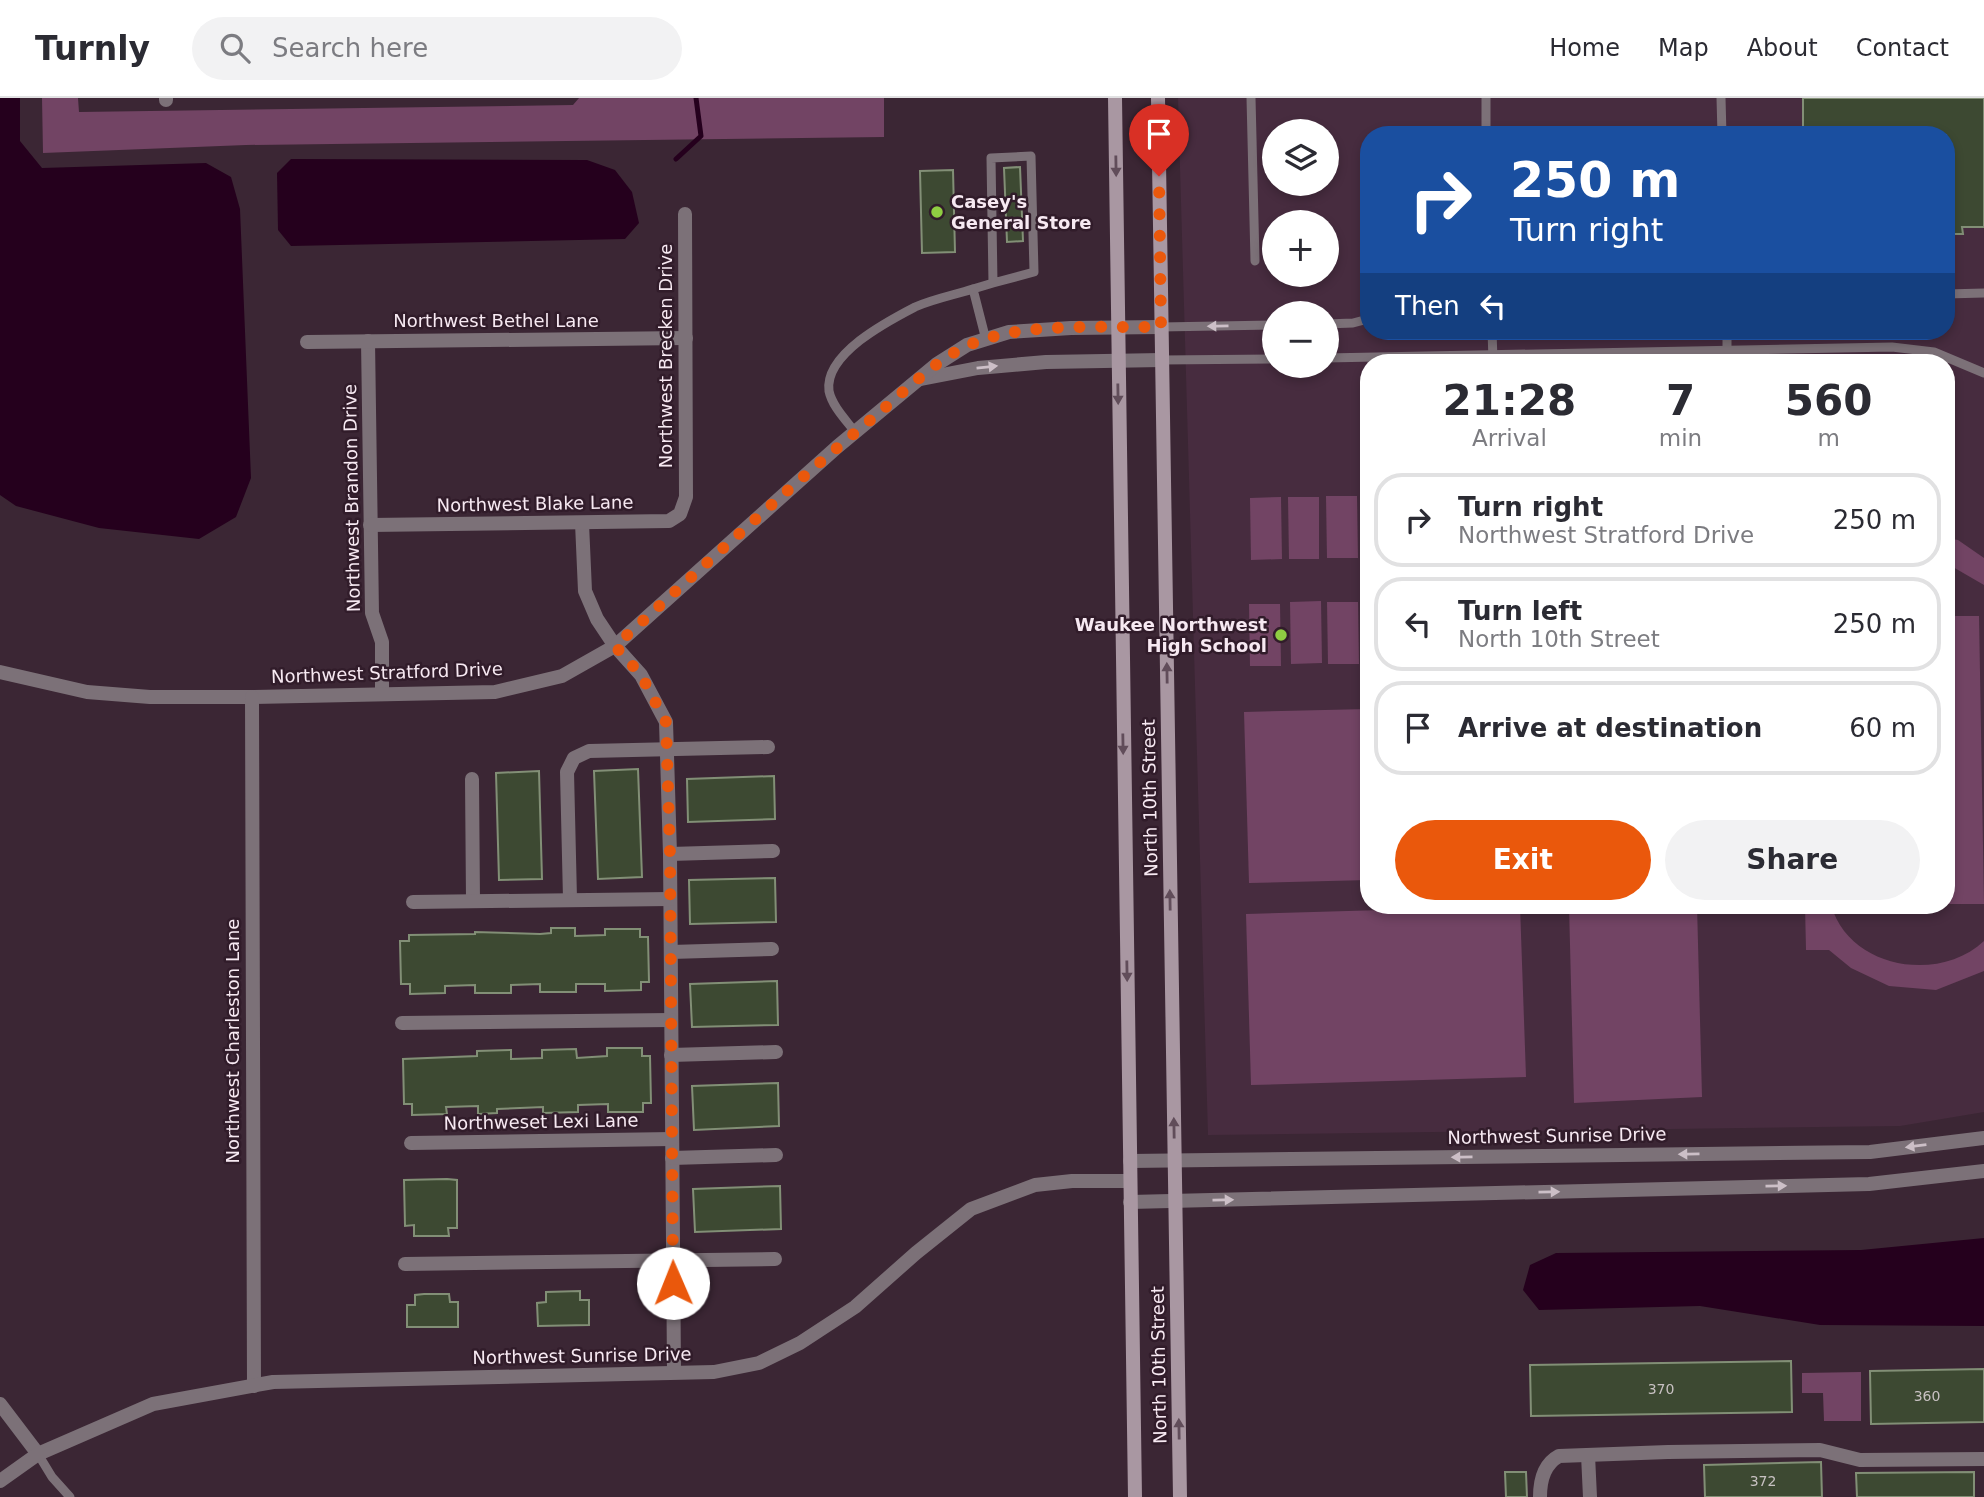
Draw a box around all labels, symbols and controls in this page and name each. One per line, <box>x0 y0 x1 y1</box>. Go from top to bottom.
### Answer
search box <box>192 17 682 80</box>
text: Turnly <box>35 29 150 68</box>
icon: search <box>216 29 254 67</box>
text: Search here <box>272 33 428 63</box>
text: Home <box>1549 34 1620 62</box>
text: Map <box>1658 34 1709 62</box>
text: About <box>1747 34 1818 62</box>
text: Contact <box>1856 34 1949 62</box>
pin <box>1129 104 1189 176</box>
icon: arrive <box>1140 115 1178 153</box>
map controls <box>1262 119 1339 378</box>
button: layers <box>1262 119 1339 196</box>
text: 250 m <box>1510 152 1680 209</box>
icon: right <box>1395 154 1486 245</box>
one-way arrow <box>1110 155 1122 177</box>
place label: Casey's General Store <box>951 191 1091 233</box>
marker: Casey's General Store <box>929 204 945 220</box>
button: + <box>1262 210 1339 287</box>
text: Turn right <box>1510 211 1663 249</box>
street label: Northwest Brecken Drive <box>655 244 676 468</box>
icon: left <box>1474 287 1512 325</box>
text: Then <box>1395 291 1460 321</box>
button: − <box>1262 301 1339 378</box>
street label: Northwest Bethel Lane <box>393 310 599 331</box>
one-way arrow <box>1206 321 1228 332</box>
one-way arrow <box>976 361 998 372</box>
text: 21:28 <box>1443 376 1576 425</box>
text: 7 <box>1666 376 1695 425</box>
text: 560 <box>1785 376 1872 425</box>
one-way arrow <box>1112 383 1124 405</box>
street label: Northwest Brandon Drive <box>339 384 364 612</box>
text: Arrival <box>1472 425 1547 451</box>
text: min <box>1659 425 1702 451</box>
text: m <box>1817 425 1840 451</box>
street label: Northwest Blake Lane <box>436 491 634 516</box>
text: Turn right <box>1458 492 1603 522</box>
icon: right <box>1399 501 1437 539</box>
text: 250 m <box>1833 505 1916 535</box>
text: Northwest Stratford Drive <box>1458 522 1754 548</box>
text: Turn left <box>1458 596 1582 626</box>
icon: left <box>1399 605 1437 643</box>
text: 250 m <box>1833 609 1916 639</box>
place label: Waukee Northwest High School <box>1075 614 1267 656</box>
text: North 10th Street <box>1458 626 1660 652</box>
marker: Waukee Northwest High School <box>1273 627 1289 643</box>
street label: Northwest Stratford Drive <box>271 658 503 687</box>
one-way arrow <box>1161 662 1173 684</box>
icon: arrive <box>1399 709 1437 747</box>
text: Arrive at destination <box>1458 713 1762 743</box>
text: 60 m <box>1849 713 1916 743</box>
street label: North 10th Street <box>1138 719 1161 877</box>
one-way arrow <box>1118 733 1129 755</box>
button: Exit <box>1395 820 1651 900</box>
button: Share <box>1665 820 1920 900</box>
one-way arrow <box>1165 889 1176 911</box>
street label: Northwest Charleston Lane <box>222 919 243 1163</box>
one-way arrow <box>1121 960 1133 982</box>
street label: Northweset Lexi Lane <box>443 1109 639 1134</box>
one-way arrow <box>1168 1117 1180 1139</box>
street label: Northwest Sunrise Drive <box>1447 1123 1667 1148</box>
one-way arrow <box>1905 1141 1927 1152</box>
one-way arrow <box>1678 1148 1700 1160</box>
one-way arrow <box>1450 1151 1472 1163</box>
one-way arrow <box>1765 1180 1787 1192</box>
one-way arrow <box>1538 1186 1560 1198</box>
one-way arrow <box>1212 1194 1234 1206</box>
position arrow <box>636 1246 710 1320</box>
street label: North 10th Street <box>1147 1286 1170 1444</box>
street label: Northwest Sunrise Drive <box>472 1343 692 1368</box>
house number: 370 <box>1648 1381 1674 1397</box>
house number: 360 <box>1914 1388 1940 1404</box>
one-way arrow <box>1173 1418 1185 1440</box>
house number: 372 <box>1750 1473 1776 1489</box>

